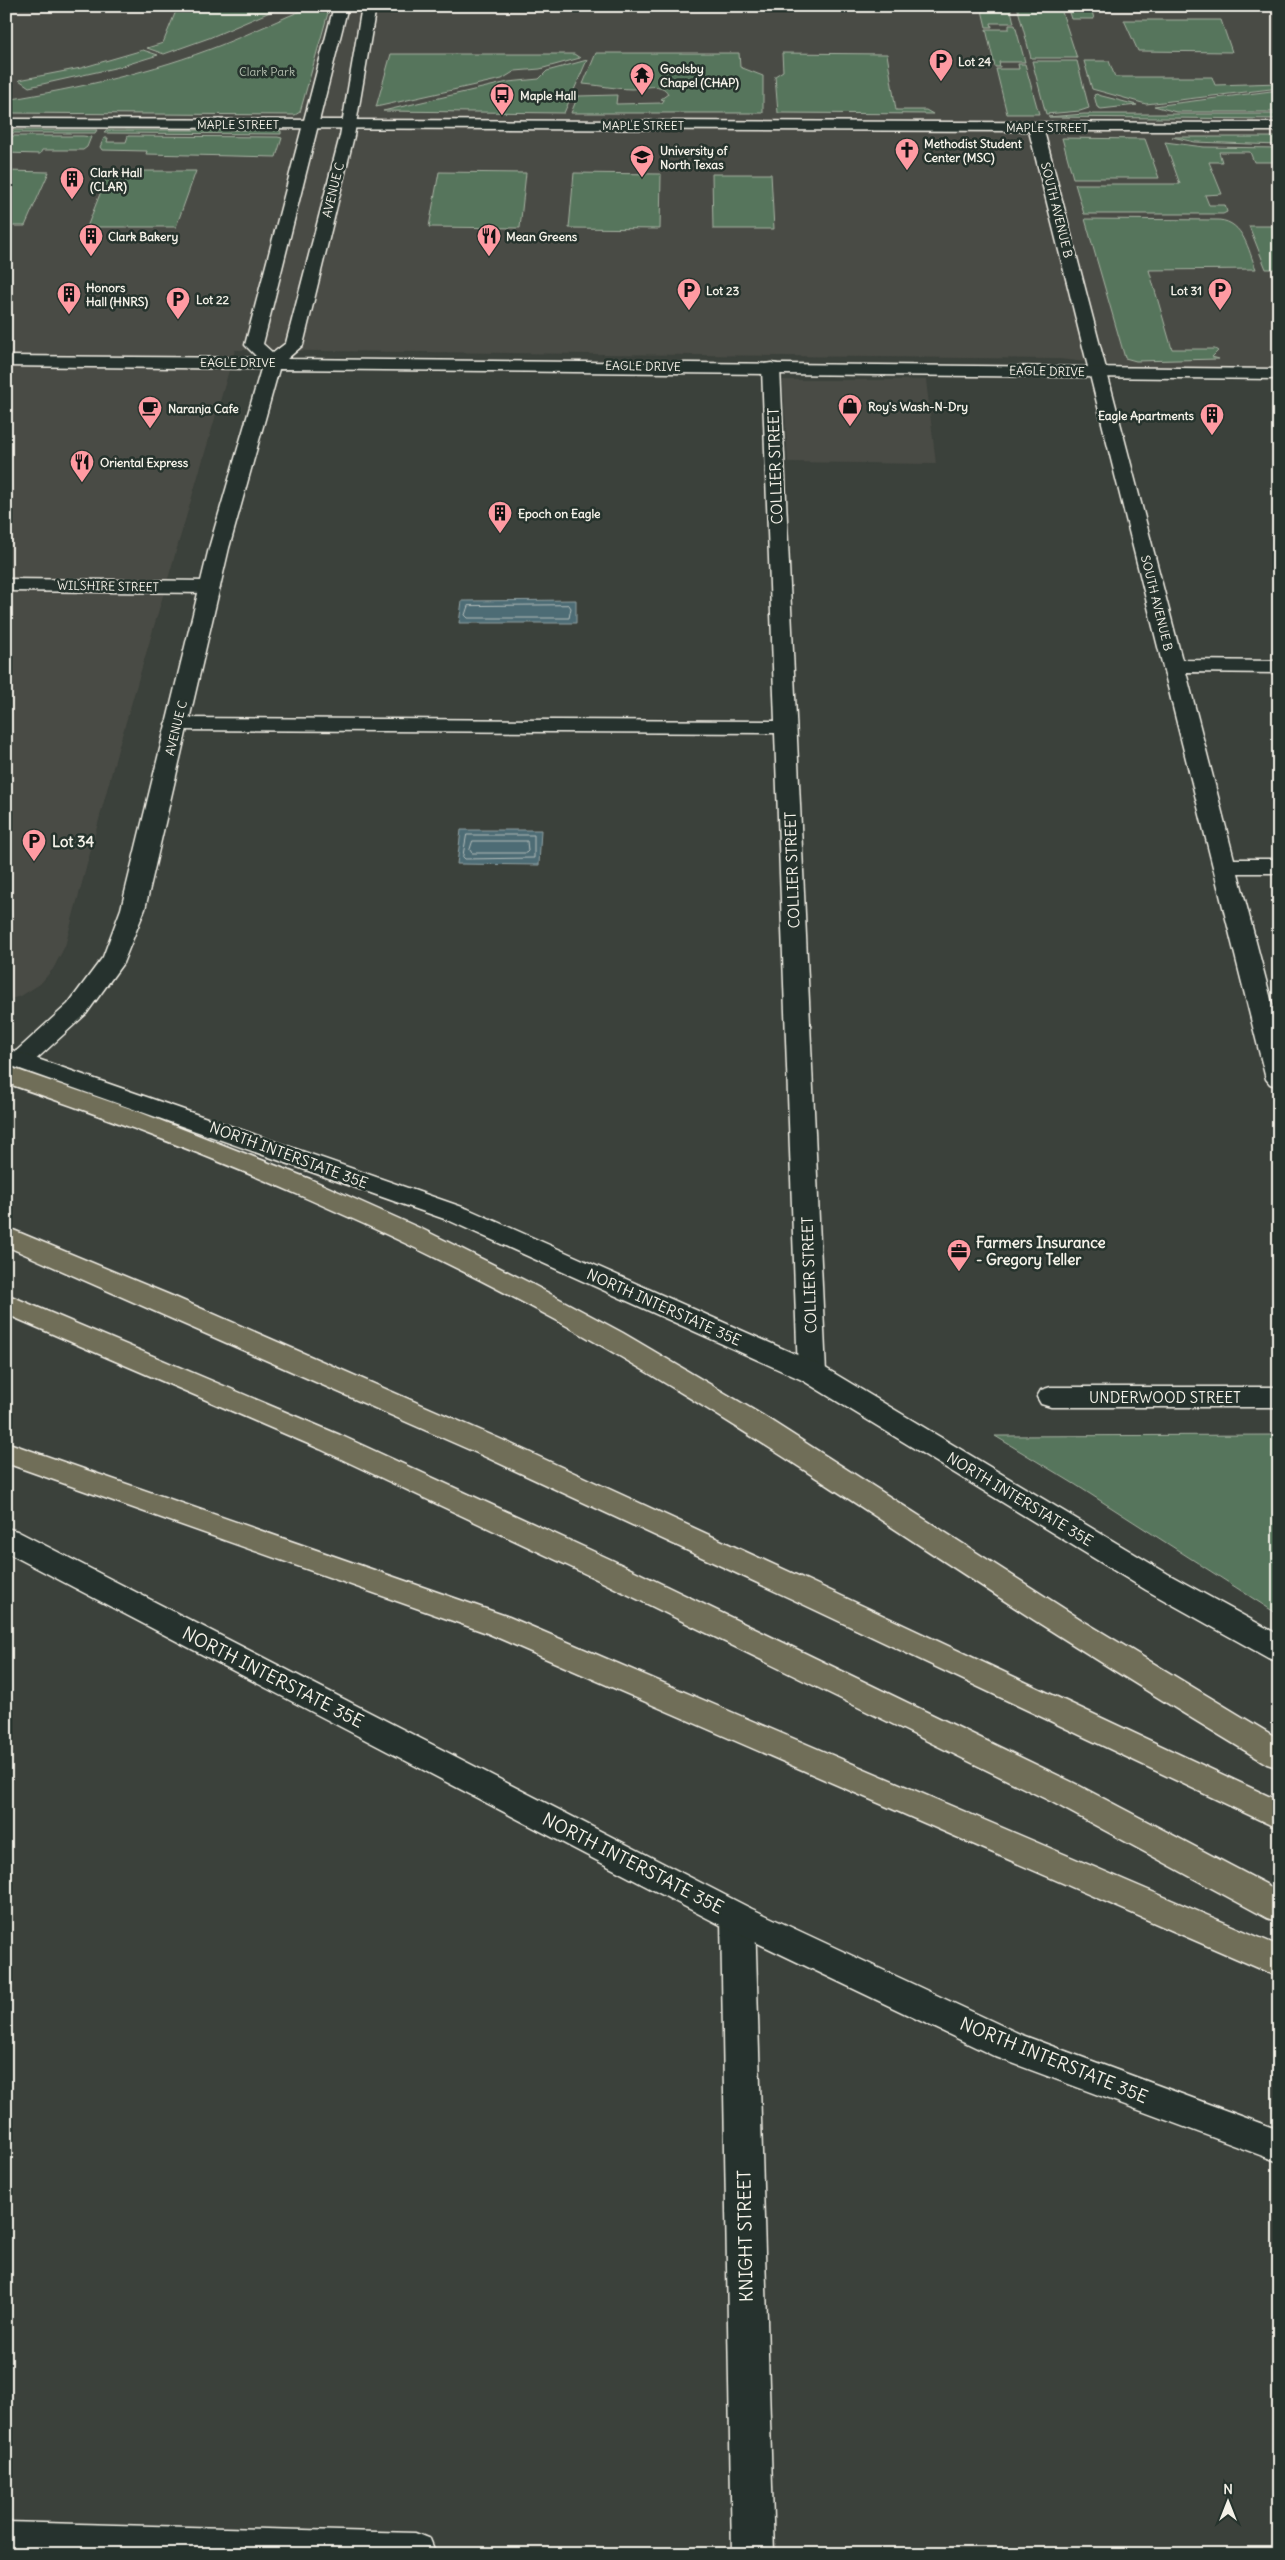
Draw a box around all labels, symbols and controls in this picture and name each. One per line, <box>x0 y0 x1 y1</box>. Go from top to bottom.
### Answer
parking icon: Lot 24 <box>928 48 954 82</box>
place label: Lot 24 <box>958 54 991 69</box>
place label: Goolsby Chapel (CHAP) <box>660 61 739 91</box>
temple icon: Goolsby Chapel (CHAP) <box>629 62 655 96</box>
park label: Clark Park <box>239 64 295 79</box>
bus stop icon: Maple Hall <box>489 82 515 116</box>
place label: Maple Hall <box>520 88 577 104</box>
street label: MAPLE STREET <box>197 117 279 132</box>
street label: MAPLE STREET <box>602 118 684 133</box>
street label: MAPLE STREET <box>1006 120 1088 135</box>
place label: Methodist Student Center (MSC) <box>924 136 1023 166</box>
church icon: Methodist Student Center (MSC) <box>894 137 920 171</box>
place label: University of North Texas <box>660 143 728 172</box>
school or university icon: University of North Texas <box>629 144 655 178</box>
street label: AVENUE C <box>319 161 347 219</box>
street label: SOUTH AVENUE B <box>1038 161 1076 260</box>
place label: Clark Hall (CLAR) <box>90 165 142 195</box>
building icon: Clark Hall (CLAR) <box>59 166 85 200</box>
building icon: Clark Bakery <box>78 223 104 257</box>
restaurant icon: Mean Greens <box>476 223 502 257</box>
place label: Clark Bakery <box>108 229 178 245</box>
place label: Mean Greens <box>506 229 578 244</box>
parking icon: Lot 23 <box>676 277 702 311</box>
parking icon: Lot 31 <box>1207 277 1233 311</box>
place label: Honors Hall (HNRS) <box>86 280 149 310</box>
building icon: Honors Hall (HNRS) <box>56 281 82 315</box>
place label: Lot 23 <box>706 283 740 298</box>
place label: Lot 31 <box>1171 283 1202 298</box>
parking icon: Lot 22 <box>165 286 191 320</box>
place label: Lot 22 <box>196 292 230 307</box>
street label: EAGLE DRIVE <box>200 355 276 370</box>
street label: EAGLE DRIVE <box>605 358 681 374</box>
street label: EAGLE DRIVE <box>1009 363 1085 379</box>
shop icon: Roy's Wash-N-Dry <box>837 393 863 427</box>
cafe icon: Naranja Cafe <box>137 395 163 429</box>
place label: Roy's Wash-N-Dry <box>868 399 968 415</box>
place label: Naranja Cafe <box>168 401 239 416</box>
building icon: Eagle Apartments <box>1199 402 1225 436</box>
street label: COLLIER STREET <box>763 407 787 525</box>
place label: Eagle Apartments <box>1098 408 1195 424</box>
restaurant icon: Oriental Express <box>69 449 95 483</box>
place label: Oriental Express <box>100 455 189 471</box>
building icon: Epoch on Eagle <box>487 500 513 534</box>
place label: Epoch on Eagle <box>518 506 601 522</box>
street label: SOUTH AVENUE B <box>1138 554 1176 653</box>
street label: WILSHIRE STREET <box>57 578 159 594</box>
street label: AVENUE C <box>162 699 190 757</box>
street label: COLLIER STREET <box>780 811 804 929</box>
parking icon: Lot 34 <box>21 828 47 862</box>
place label: Lot 34 <box>52 832 94 851</box>
street label: NORTH INTERSTATE 35E <box>207 1117 371 1193</box>
street label: COLLIER STREET <box>797 1216 821 1334</box>
place label: Farmers Insurance - Gregory Teller <box>976 1233 1106 1270</box>
office icon: Farmers Insurance - Gregory Teller <box>946 1238 972 1272</box>
street label: NORTH INTERSTATE 35E <box>584 1264 744 1350</box>
street label: UNDERWOOD STREET <box>1089 1388 1241 1407</box>
street label: NORTH INTERSTATE 35E <box>943 1448 1097 1550</box>
street label: NORTH INTERSTATE 35E <box>178 1621 368 1733</box>
street label: NORTH INTERSTATE 35E <box>538 1807 728 1919</box>
street label: NORTH INTERSTATE 35E <box>957 2012 1151 2108</box>
street label: KNIGHT STREET <box>732 2170 758 2302</box>
north arrow <box>1202 2478 1252 2528</box>
text: N <box>1223 2480 1233 2498</box>

